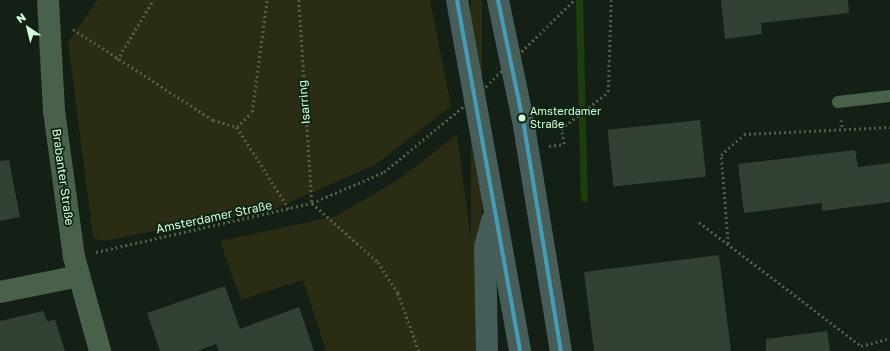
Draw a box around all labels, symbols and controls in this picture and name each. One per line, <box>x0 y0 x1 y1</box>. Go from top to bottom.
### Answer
north arrow <box>8 8 48 48</box>
text: N <box>14 10 28 25</box>
street label: Isarring <box>295 79 313 125</box>
place label: Amsterdamer Straße <box>530 105 601 131</box>
marker: Amsterdamer Straße <box>517 113 527 123</box>
street label: Brabanter Straße <box>49 128 77 226</box>
street label: Amsterdamer Straße <box>155 198 273 236</box>

